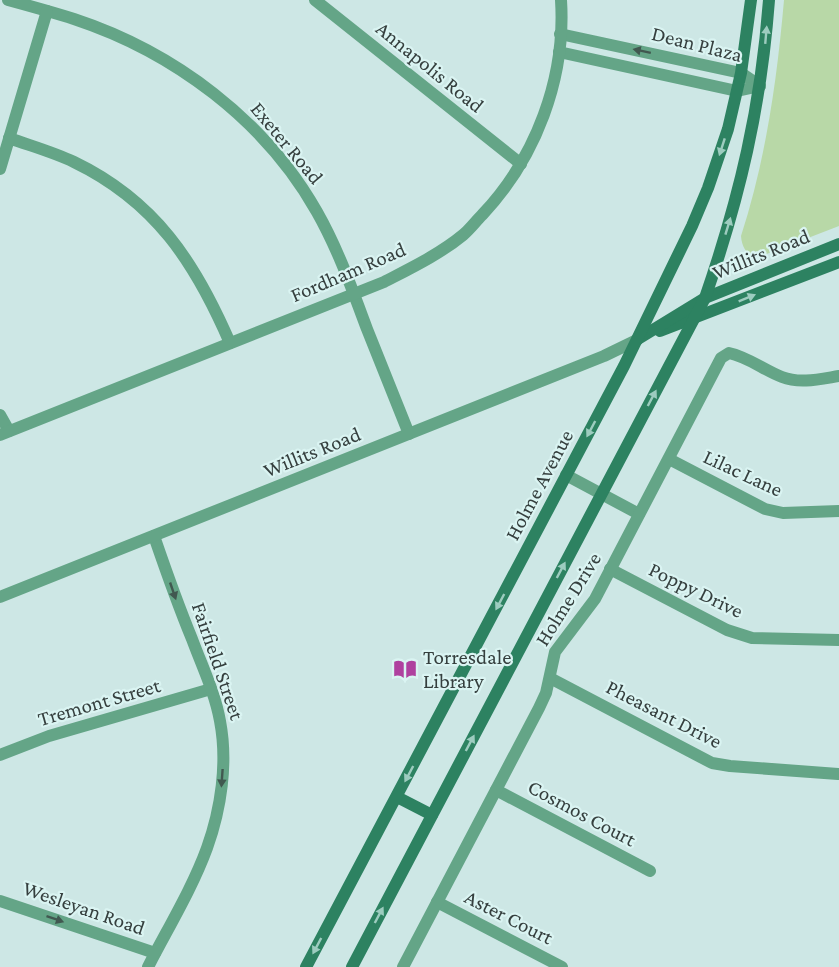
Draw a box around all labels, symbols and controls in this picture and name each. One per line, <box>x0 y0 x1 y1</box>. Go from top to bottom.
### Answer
street label: Annapolis Road <box>371 16 489 118</box>
street label: Dean Plaza <box>649 21 745 67</box>
one-way arrow <box>761 26 771 45</box>
one-way arrow <box>633 45 651 55</box>
street label: Exeter Road <box>246 97 328 189</box>
one-way arrow <box>717 138 726 156</box>
one-way arrow <box>724 217 733 235</box>
street label: Willits Road <box>709 224 813 284</box>
street label: Fordham Road <box>287 237 409 307</box>
one-way arrow <box>739 293 757 303</box>
one-way arrow <box>647 389 657 406</box>
one-way arrow <box>586 420 596 438</box>
street label: Willits Road <box>260 422 364 482</box>
street label: Holme Avenue <box>500 426 578 544</box>
street label: Lilac Lane <box>700 444 786 502</box>
street label: Holme Drive <box>530 548 606 650</box>
street label: Poppy Drive <box>645 557 747 623</box>
one-way arrow <box>556 561 566 578</box>
one-way arrow <box>169 582 179 600</box>
one-way arrow <box>495 593 505 610</box>
street label: Fairfield Street <box>187 599 250 724</box>
place label: Torresdale Library <box>423 645 512 693</box>
library icon: Torresdale Library <box>392 656 418 682</box>
street label: Tremont Street <box>35 673 164 731</box>
street label: Pheasant Drive <box>602 675 726 753</box>
one-way arrow <box>465 734 475 751</box>
one-way arrow <box>404 766 414 783</box>
one-way arrow <box>217 768 227 787</box>
street label: Cosmos Court <box>524 775 641 852</box>
street label: Wesleyan Road <box>20 876 148 940</box>
street label: Aster Court <box>461 885 558 950</box>
one-way arrow <box>374 906 384 923</box>
one-way arrow <box>46 915 64 925</box>
one-way arrow <box>312 938 322 955</box>

